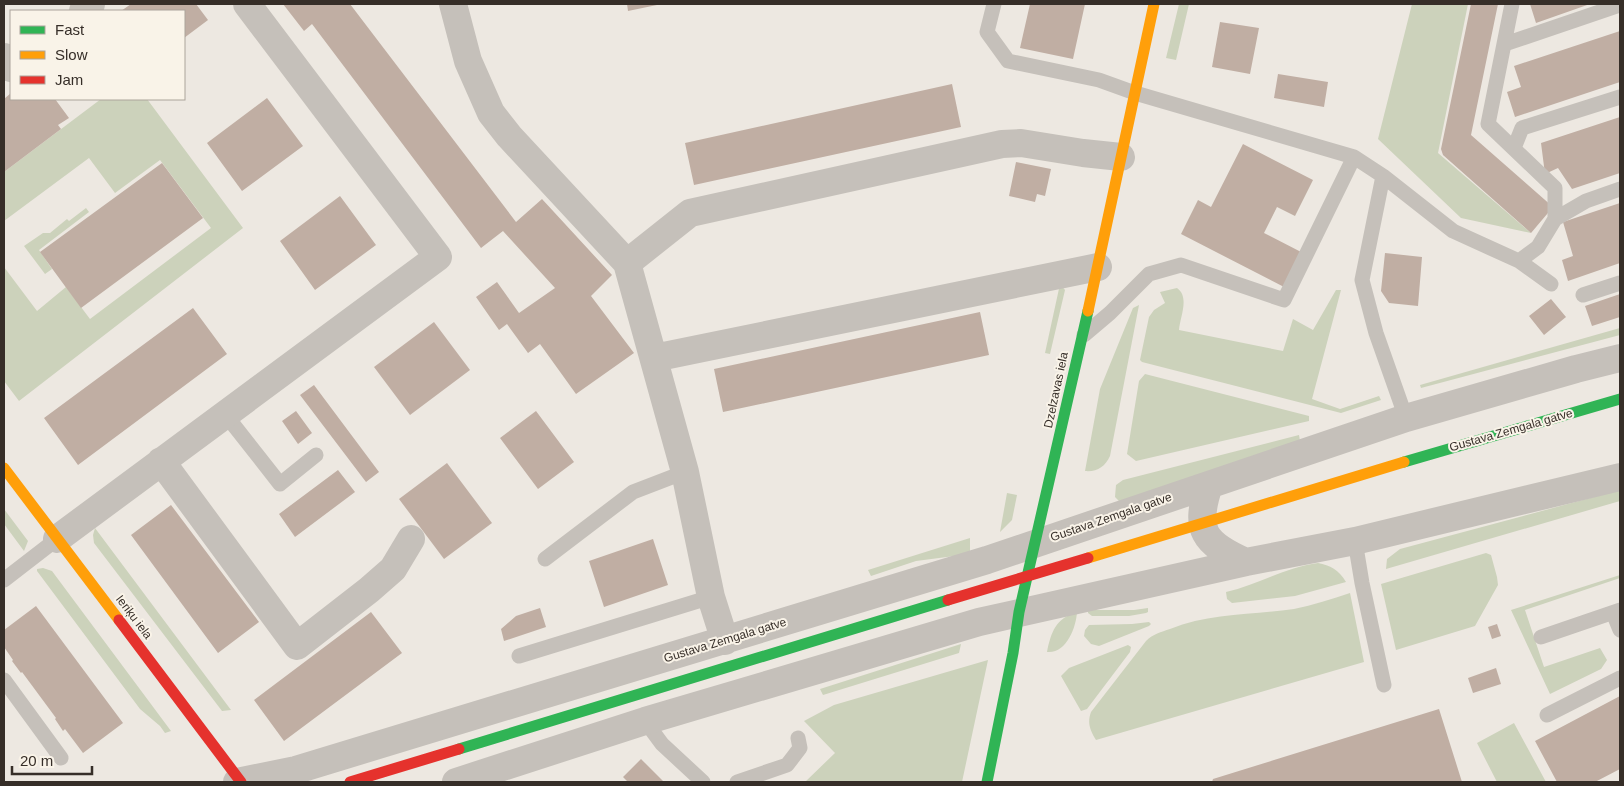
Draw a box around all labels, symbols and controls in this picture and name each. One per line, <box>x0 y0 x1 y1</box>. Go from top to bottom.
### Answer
legend <box>10 10 185 100</box>
text: Fast <box>55 21 85 38</box>
text: Slow <box>55 46 88 63</box>
text: Jam <box>55 71 83 88</box>
street label: Dzelzavas iela <box>1041 350 1071 429</box>
street label: Gustava Zemgala gatve <box>1448 406 1574 454</box>
street label: Gustava Zemgala gatve <box>1048 490 1174 544</box>
street label: Ieriķu iela <box>113 592 155 642</box>
street label: Gustava Zemgala gatve <box>662 615 788 665</box>
scale bar <box>12 744 92 776</box>
text: 20 m <box>20 752 53 769</box>

